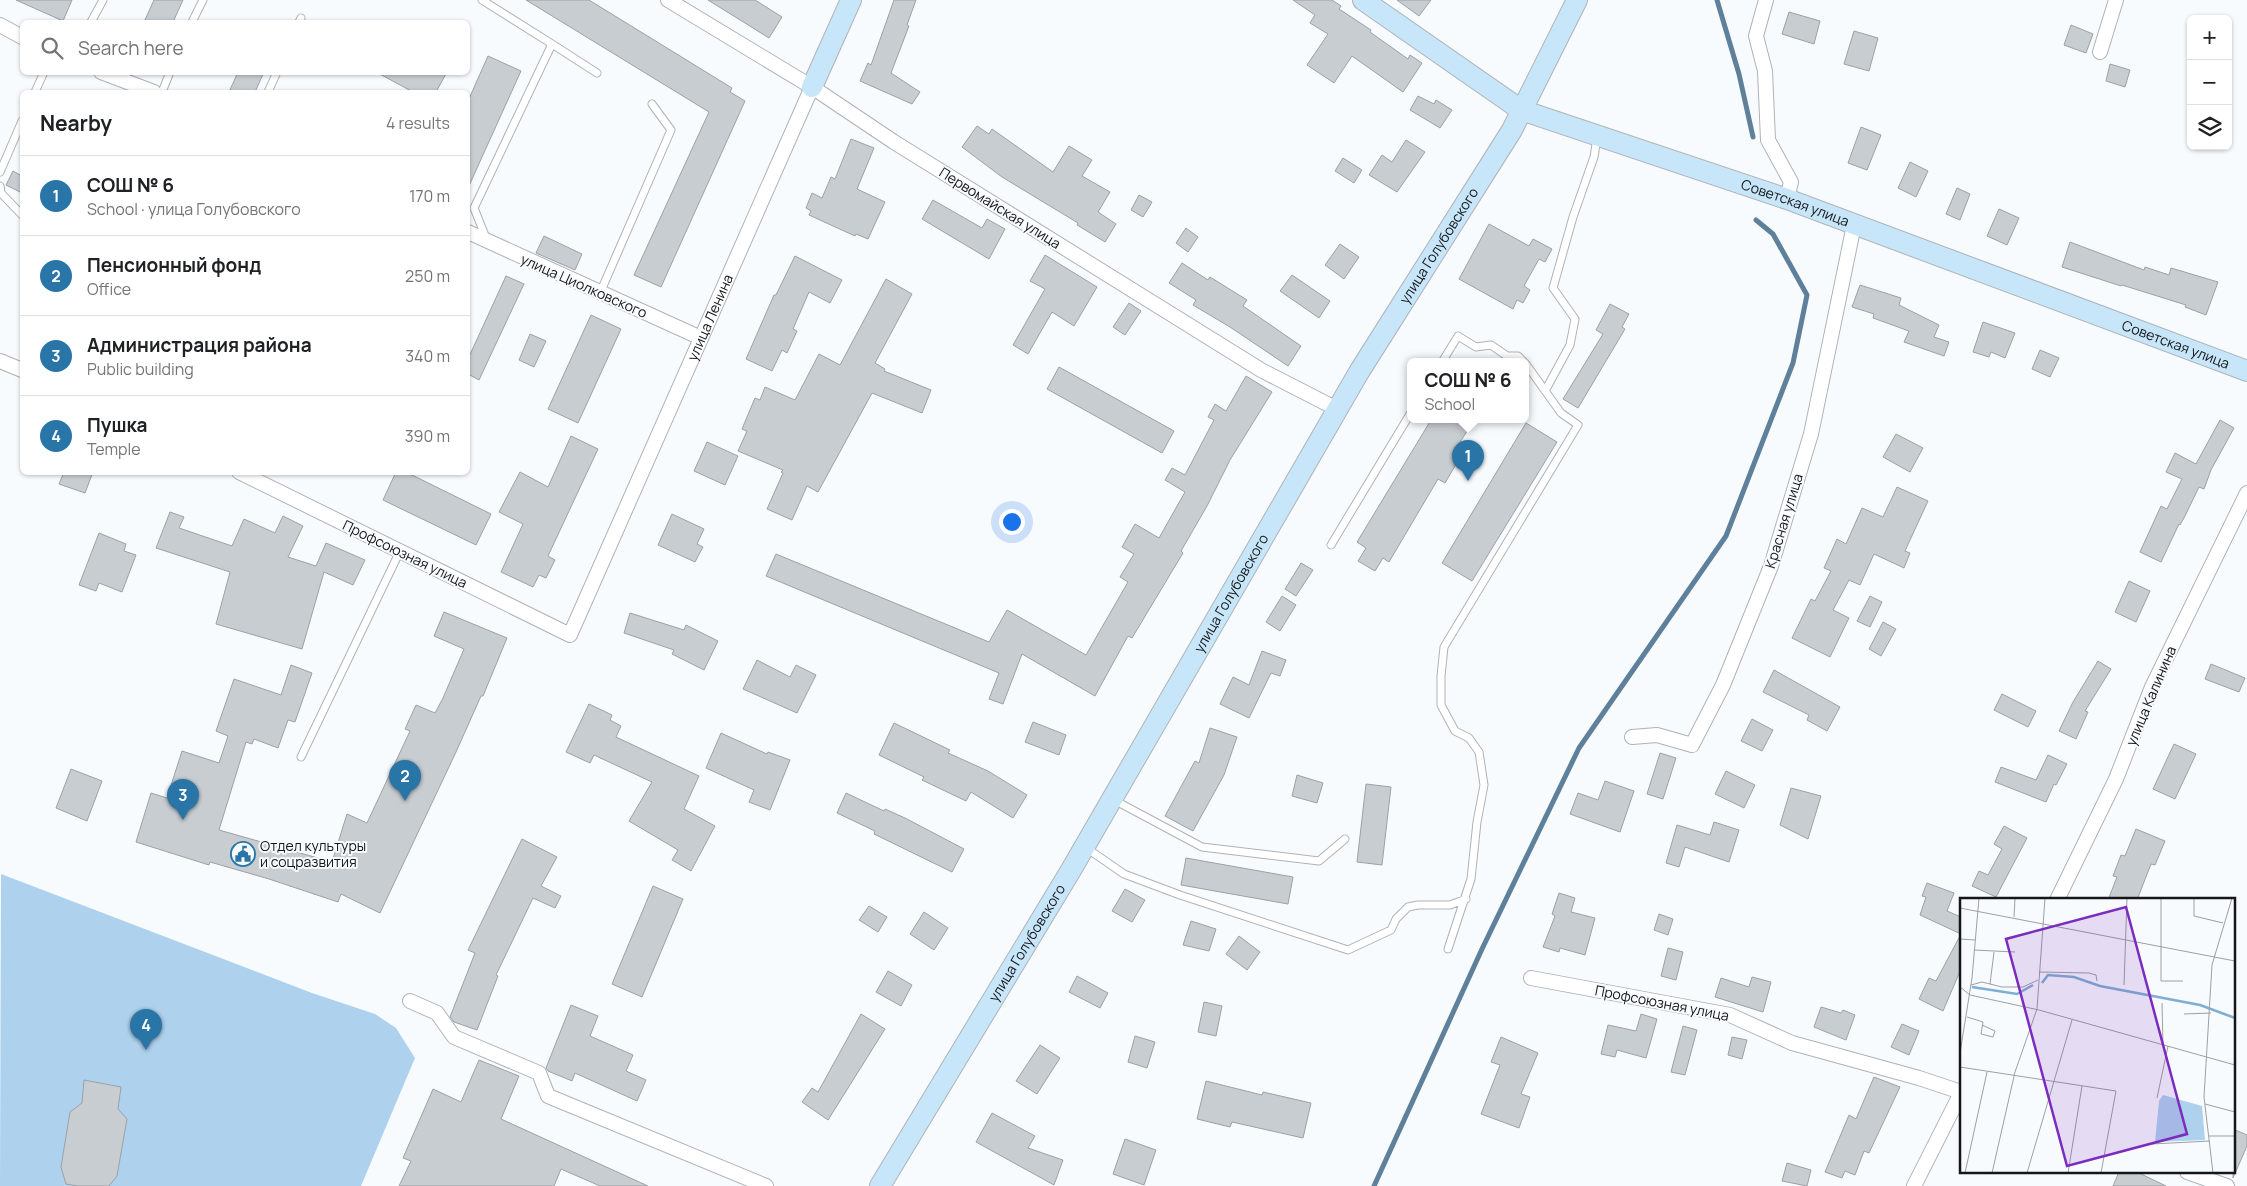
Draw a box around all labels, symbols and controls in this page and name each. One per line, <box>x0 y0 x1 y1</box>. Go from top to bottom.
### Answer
map controls <box>2187 15 2232 150</box>
button: + <box>2187 15 2232 60</box>
search box <box>20 20 470 75</box>
icon: search <box>38 34 66 62</box>
text: Search here <box>78 35 184 61</box>
button: − <box>2187 60 2232 105</box>
button: layers <box>2187 105 2232 150</box>
text: Nearby <box>40 109 112 137</box>
text: 4 results <box>386 112 450 134</box>
street label: Первомайская улица <box>936 162 1065 253</box>
text: СОШ № 6 <box>87 172 174 198</box>
street label: Советская улица <box>1739 174 1852 230</box>
street label: улица Голубовского <box>1395 184 1482 307</box>
text: 1 <box>52 185 60 207</box>
text: 170 m <box>409 185 450 207</box>
text: School · улица Голубовского <box>87 198 301 220</box>
street label: улица Циолковского <box>518 249 651 322</box>
text: Пенсионный фонд <box>87 252 261 278</box>
text: 2 <box>51 265 61 287</box>
text: 250 m <box>405 265 450 287</box>
street label: улица Ленина <box>682 271 737 364</box>
text: Office <box>87 278 131 300</box>
street label: Советская улица <box>2119 315 2232 373</box>
text: Администрация района <box>87 332 312 358</box>
text: 3 <box>51 345 61 367</box>
text: 340 m <box>405 345 450 367</box>
text: Public building <box>87 358 194 380</box>
popup <box>1407 358 1529 423</box>
text: СОШ № 6 <box>1424 367 1512 393</box>
text: School <box>1424 393 1475 415</box>
text: Пушка <box>87 412 148 438</box>
text: 4 <box>51 425 61 447</box>
text: 390 m <box>405 425 450 447</box>
text: Temple <box>87 438 141 460</box>
pin: 1 <box>1452 440 1484 481</box>
street label: Красная улица <box>1760 471 1807 571</box>
your location <box>999 509 1025 535</box>
street label: Профсоюзная улица <box>340 515 471 592</box>
street label: улица Голубовского <box>1189 530 1272 656</box>
street label: улица Калинина <box>2121 643 2180 749</box>
pin: 2 <box>389 760 421 801</box>
pin: 3 <box>167 779 199 820</box>
place label: Отдел культуры и соцразвития <box>260 836 366 871</box>
public building icon: Отдел культуры и соцразвития <box>230 841 256 867</box>
street label: улица Голубовского <box>984 880 1069 1005</box>
inset map <box>1960 898 2234 1174</box>
street label: Профсоюзная улица <box>1593 980 1731 1025</box>
pin: 4 <box>130 1009 162 1050</box>

